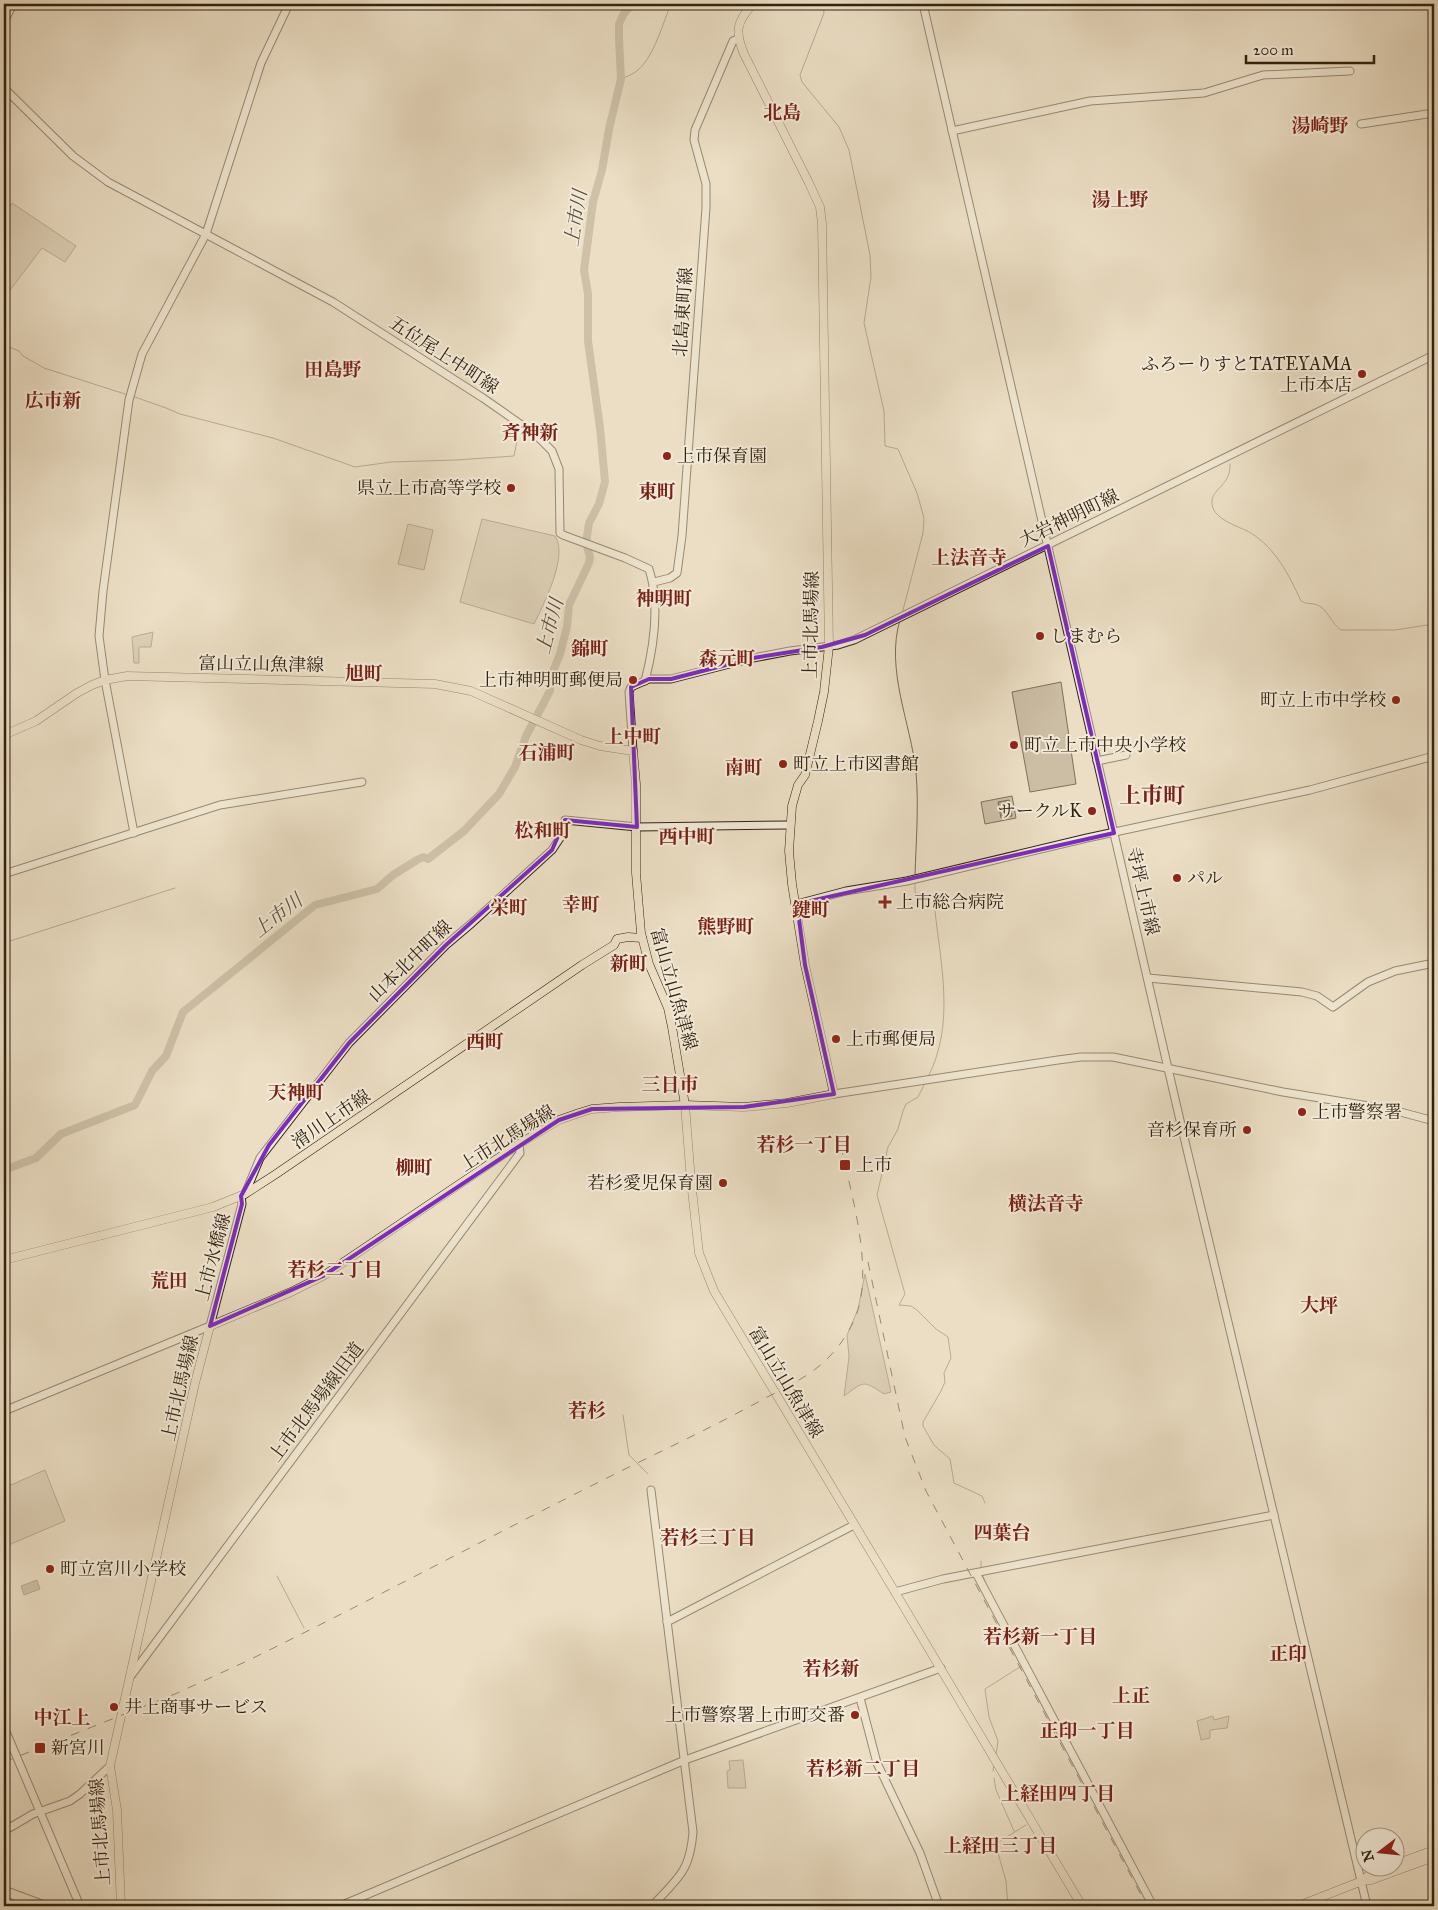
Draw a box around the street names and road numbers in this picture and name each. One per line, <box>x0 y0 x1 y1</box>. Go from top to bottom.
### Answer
street label: 北島東町線 <box>669 266 697 358</box>
street label: 五位尾上中町線 <box>385 311 503 399</box>
street label: 大岩神明町線 <box>1016 484 1122 552</box>
street label: 上市北馬場線 <box>799 571 823 679</box>
street label: 富山立山魚津線 <box>198 652 324 676</box>
street label: 寺坪上市線 <box>1122 845 1164 937</box>
street label: 山本北中町線 <box>364 916 456 1006</box>
street label: 富山立山魚津線 <box>646 925 702 1053</box>
street label: 滑川上市線 <box>288 1085 374 1153</box>
street label: 上市北馬場線 <box>455 1100 559 1176</box>
street label: 上市水橋線 <box>191 1211 235 1303</box>
street label: 富山立山魚津線 <box>744 1322 828 1442</box>
street label: 上市北馬場線 <box>157 1333 203 1443</box>
street label: 上市北馬場線旧道 <box>264 1338 368 1466</box>
street label: 上市北馬場線 <box>85 1777 115 1887</box>

